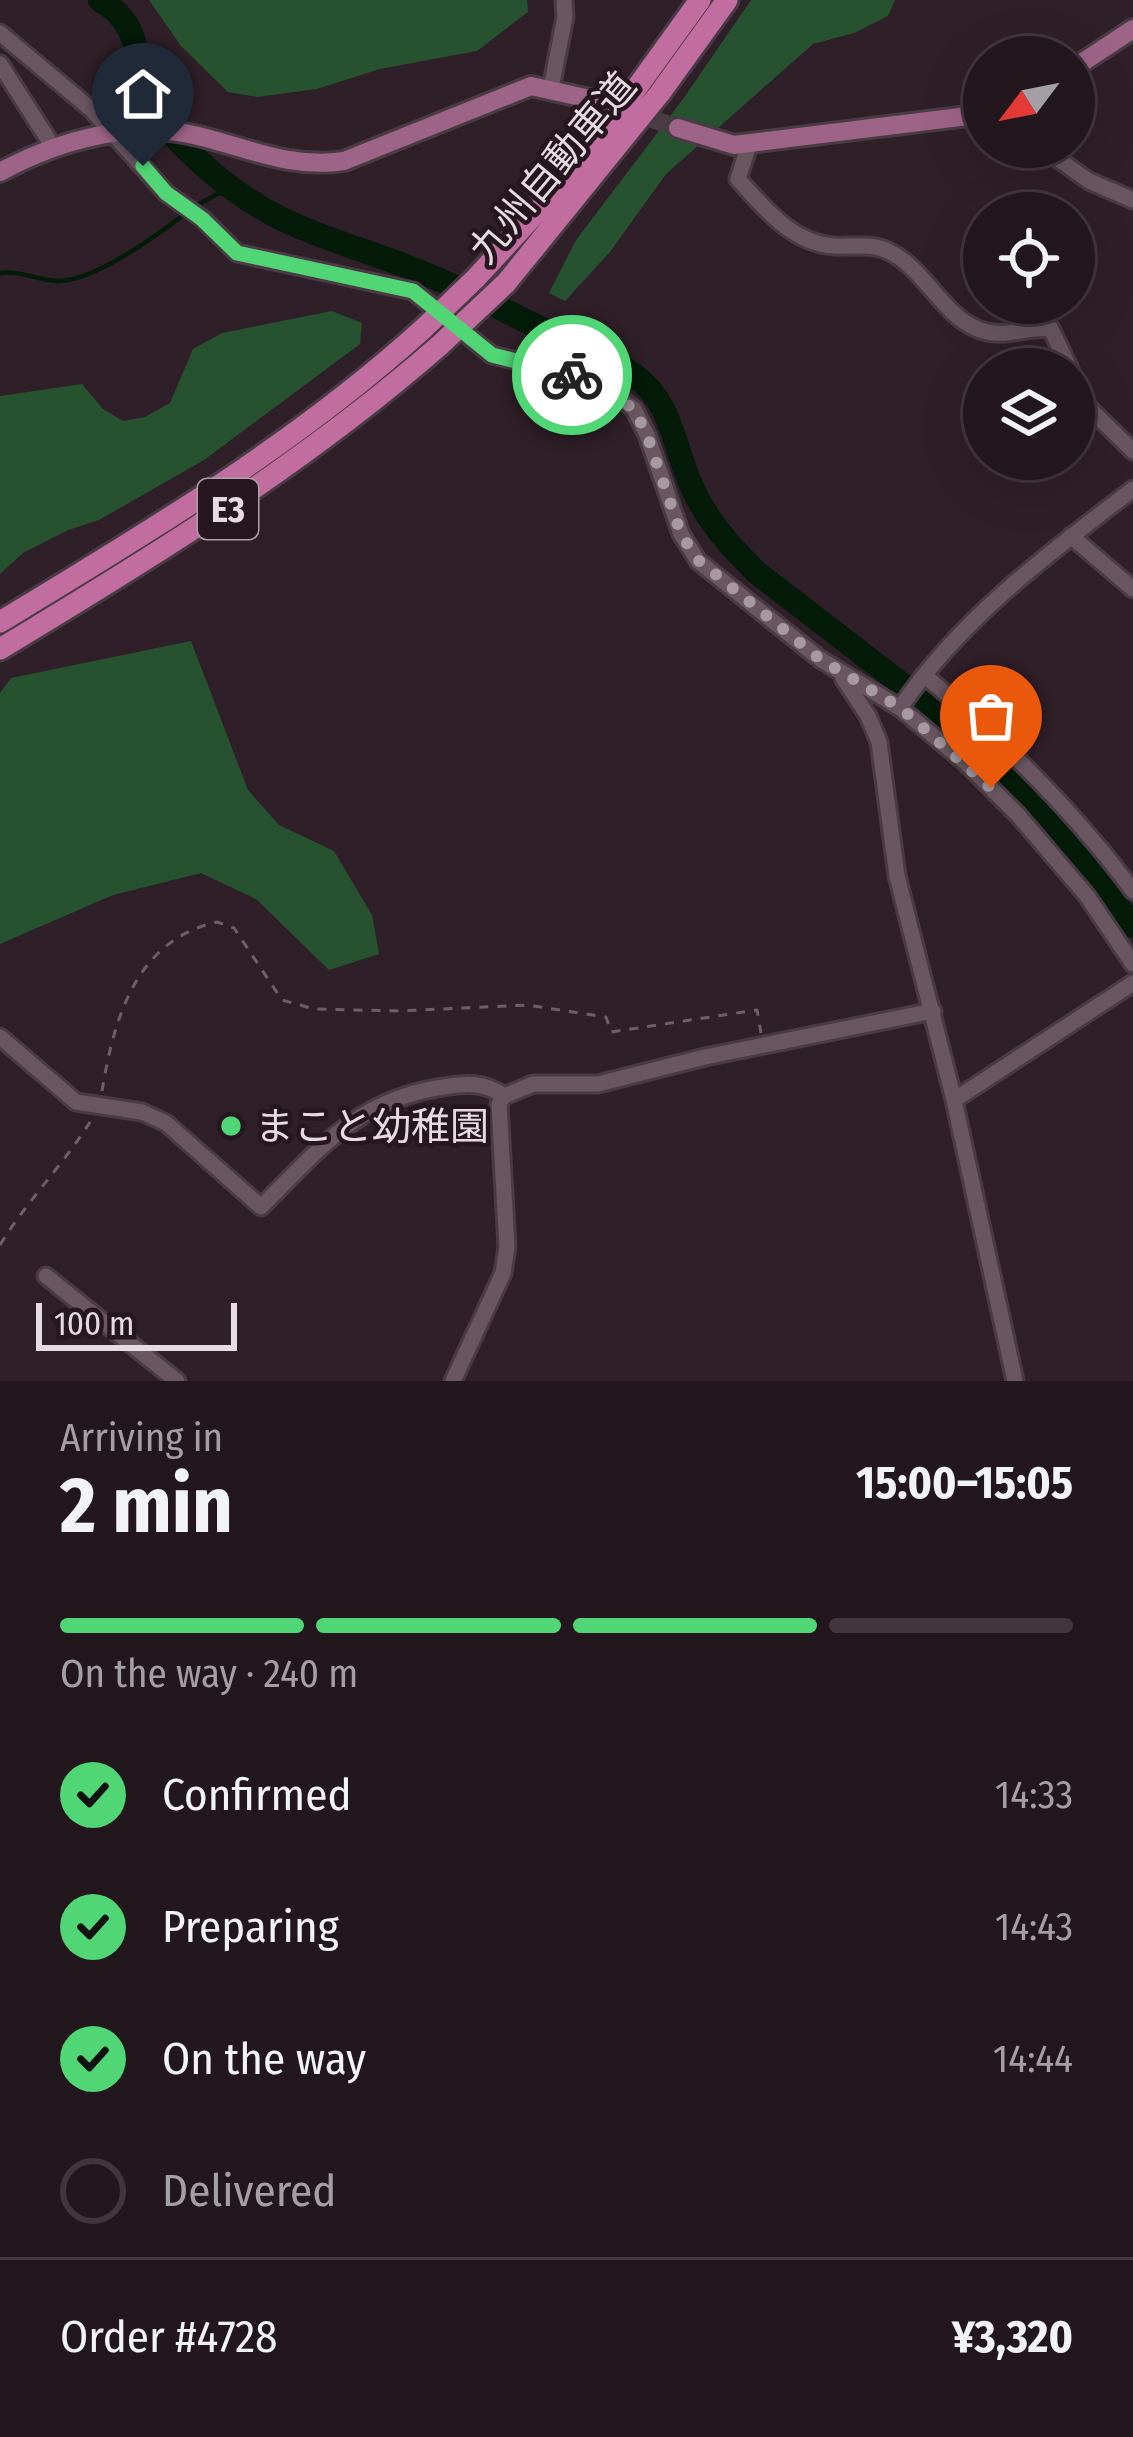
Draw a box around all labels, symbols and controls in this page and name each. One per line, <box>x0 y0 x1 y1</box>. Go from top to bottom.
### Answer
north arrow <box>963 36 1095 168</box>
map controls <box>963 36 1095 480</box>
pin <box>92 43 194 166</box>
icon: home <box>110 61 176 127</box>
street label: 九州自動車道 <box>460 63 646 272</box>
button: locate <box>963 192 1095 324</box>
courier <box>512 315 632 435</box>
icon: bike <box>539 342 605 408</box>
button: layers <box>963 348 1095 480</box>
road number: E3 <box>198 479 258 539</box>
pin <box>940 665 1042 788</box>
icon: bag <box>958 683 1024 749</box>
place label: まこと幼稚園 <box>255 1104 489 1150</box>
marker: まこと幼稚園 <box>218 1113 244 1139</box>
scale bar <box>36 1297 237 1350</box>
text: 100 m <box>54 1304 134 1344</box>
text: Arriving in <box>60 1415 223 1461</box>
text: 15:00–15:05 <box>856 1456 1073 1510</box>
text: 2 min <box>60 1459 233 1553</box>
text: On the way · 240 m <box>60 1651 358 1697</box>
icon: check <box>60 1762 126 1828</box>
text: Confirmed <box>162 1768 352 1822</box>
text: 14:33 <box>995 1772 1073 1818</box>
icon: check <box>60 1894 126 1960</box>
text: Preparing <box>162 1900 339 1954</box>
text: 14:43 <box>995 1904 1073 1950</box>
icon: check <box>60 2026 126 2092</box>
text: On the way <box>162 2032 366 2086</box>
text: 14:44 <box>993 2036 1073 2082</box>
text: Delivered <box>162 2164 336 2218</box>
text: Order #4728 <box>60 2310 278 2364</box>
text: ¥3,320 <box>952 2310 1073 2364</box>

